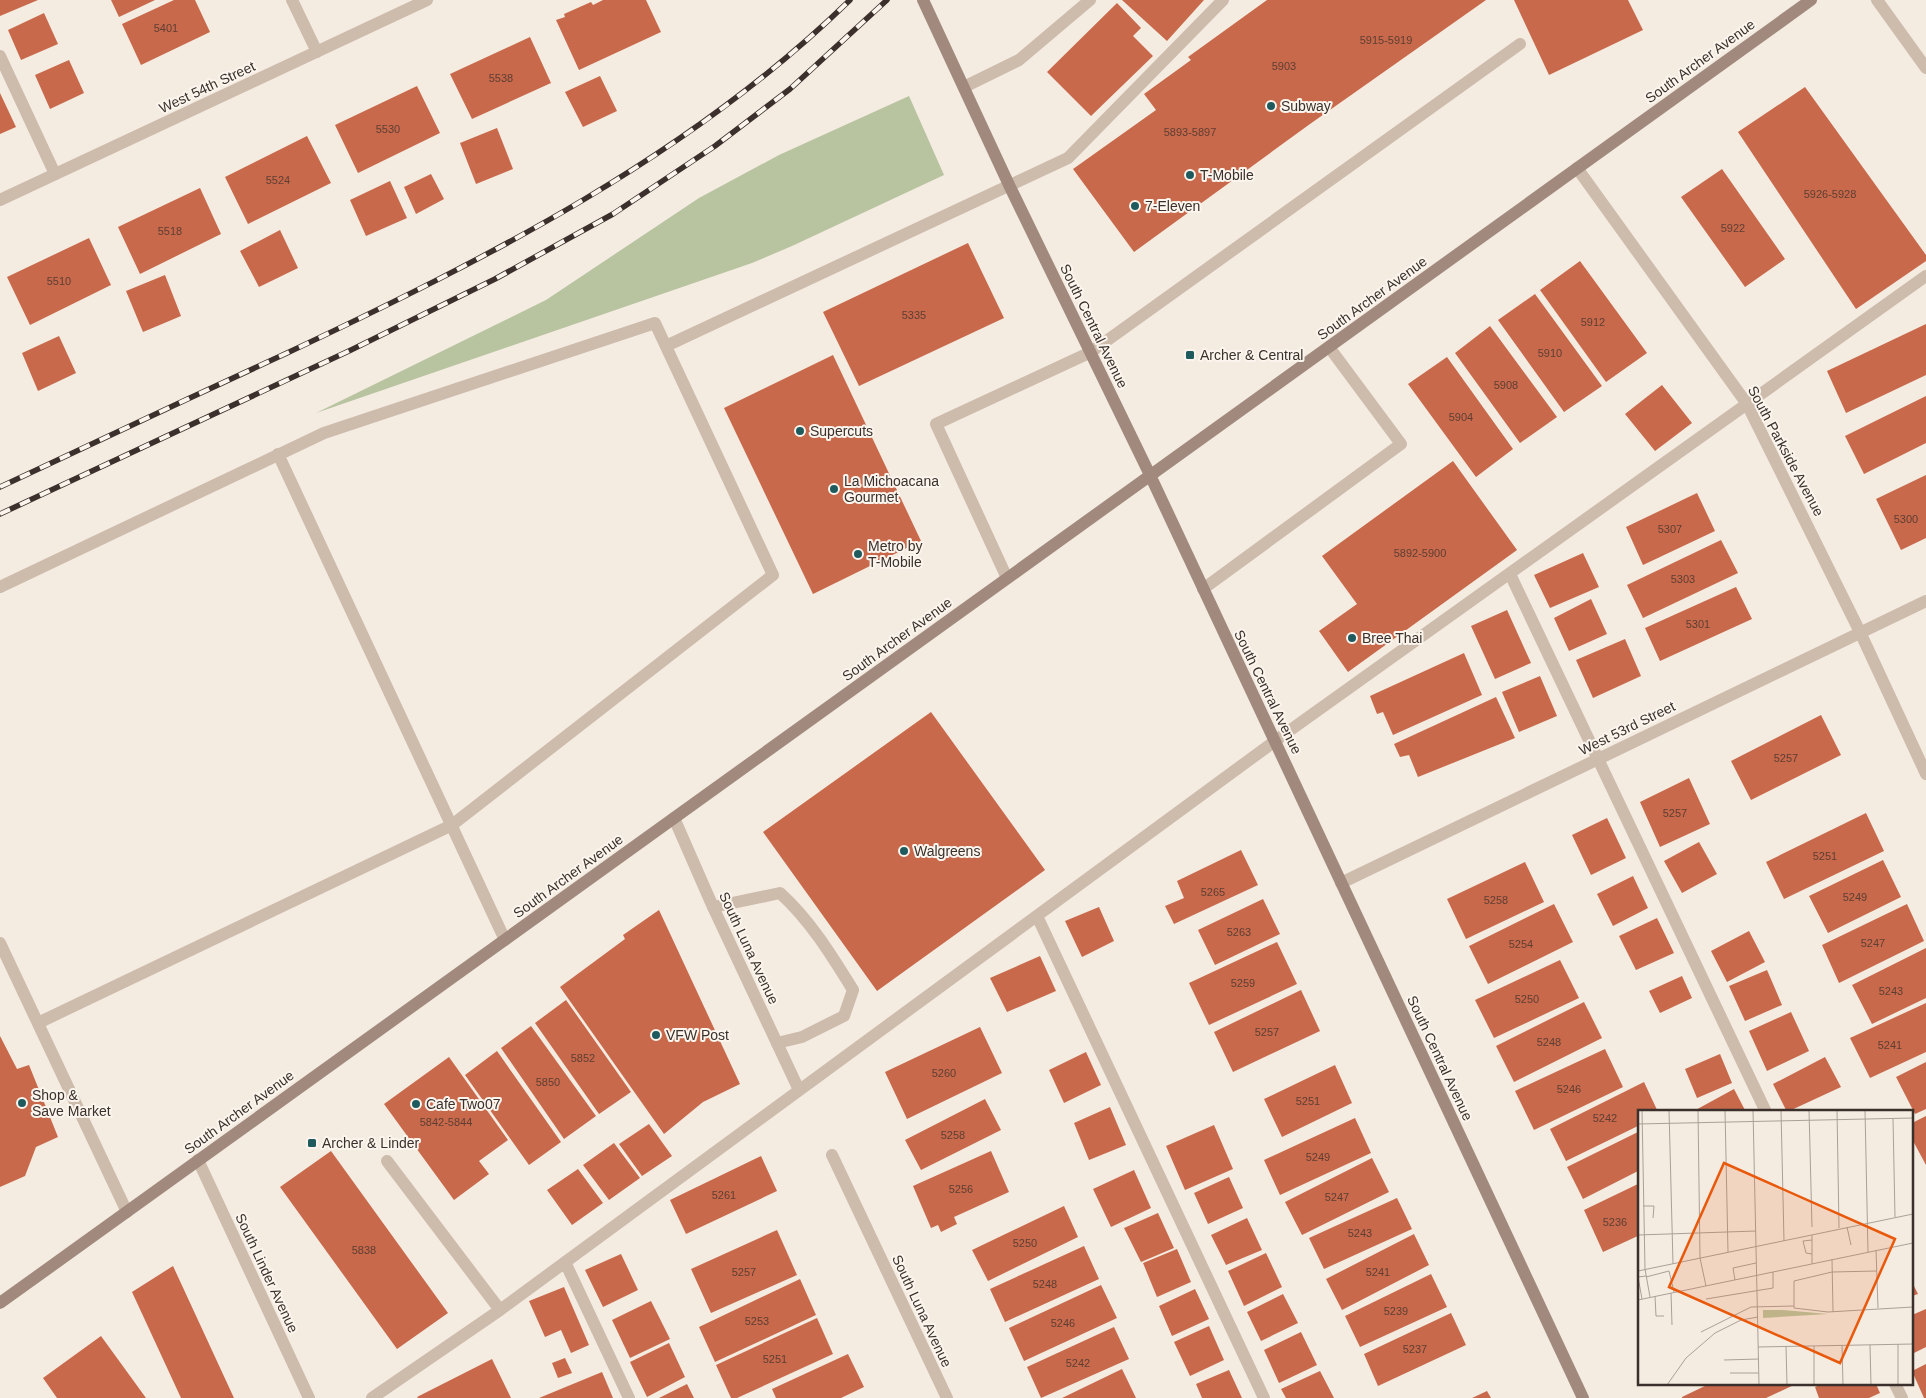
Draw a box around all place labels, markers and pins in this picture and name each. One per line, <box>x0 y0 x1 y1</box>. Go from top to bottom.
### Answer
place label: Subway <box>1281 98 1331 114</box>
marker: Subway <box>1265 100 1277 112</box>
place label: T-Mobile <box>1200 167 1254 183</box>
marker: T-Mobile <box>1184 169 1196 181</box>
place label: 7-Eleven <box>1145 198 1200 214</box>
marker: 7-Eleven <box>1129 200 1141 212</box>
place label: Archer & Central <box>1200 347 1303 363</box>
marker: Archer & Central <box>1184 349 1196 361</box>
place label: Supercuts <box>810 423 873 439</box>
marker: Supercuts <box>794 425 806 437</box>
place label: La Michoacana Gourmet <box>844 473 939 505</box>
marker: La Michoacana Gourmet <box>828 483 840 495</box>
place label: Metro by T-Mobile <box>868 538 922 570</box>
marker: Metro by T-Mobile <box>852 548 864 560</box>
place label: Bree Thai <box>1362 630 1422 646</box>
marker: Bree Thai <box>1346 632 1358 644</box>
place label: Walgreens <box>914 843 980 859</box>
marker: Walgreens <box>898 845 910 857</box>
place label: VFW Post <box>666 1027 729 1043</box>
marker: VFW Post <box>650 1029 662 1041</box>
place label: Shop & Save Market <box>32 1087 111 1119</box>
place label: Cafe Two07 <box>426 1096 501 1112</box>
marker: Shop & Save Market <box>16 1097 28 1109</box>
marker: Cafe Two07 <box>410 1098 422 1110</box>
place label: Archer & Linder <box>322 1135 420 1151</box>
marker: Archer & Linder <box>306 1137 318 1149</box>

